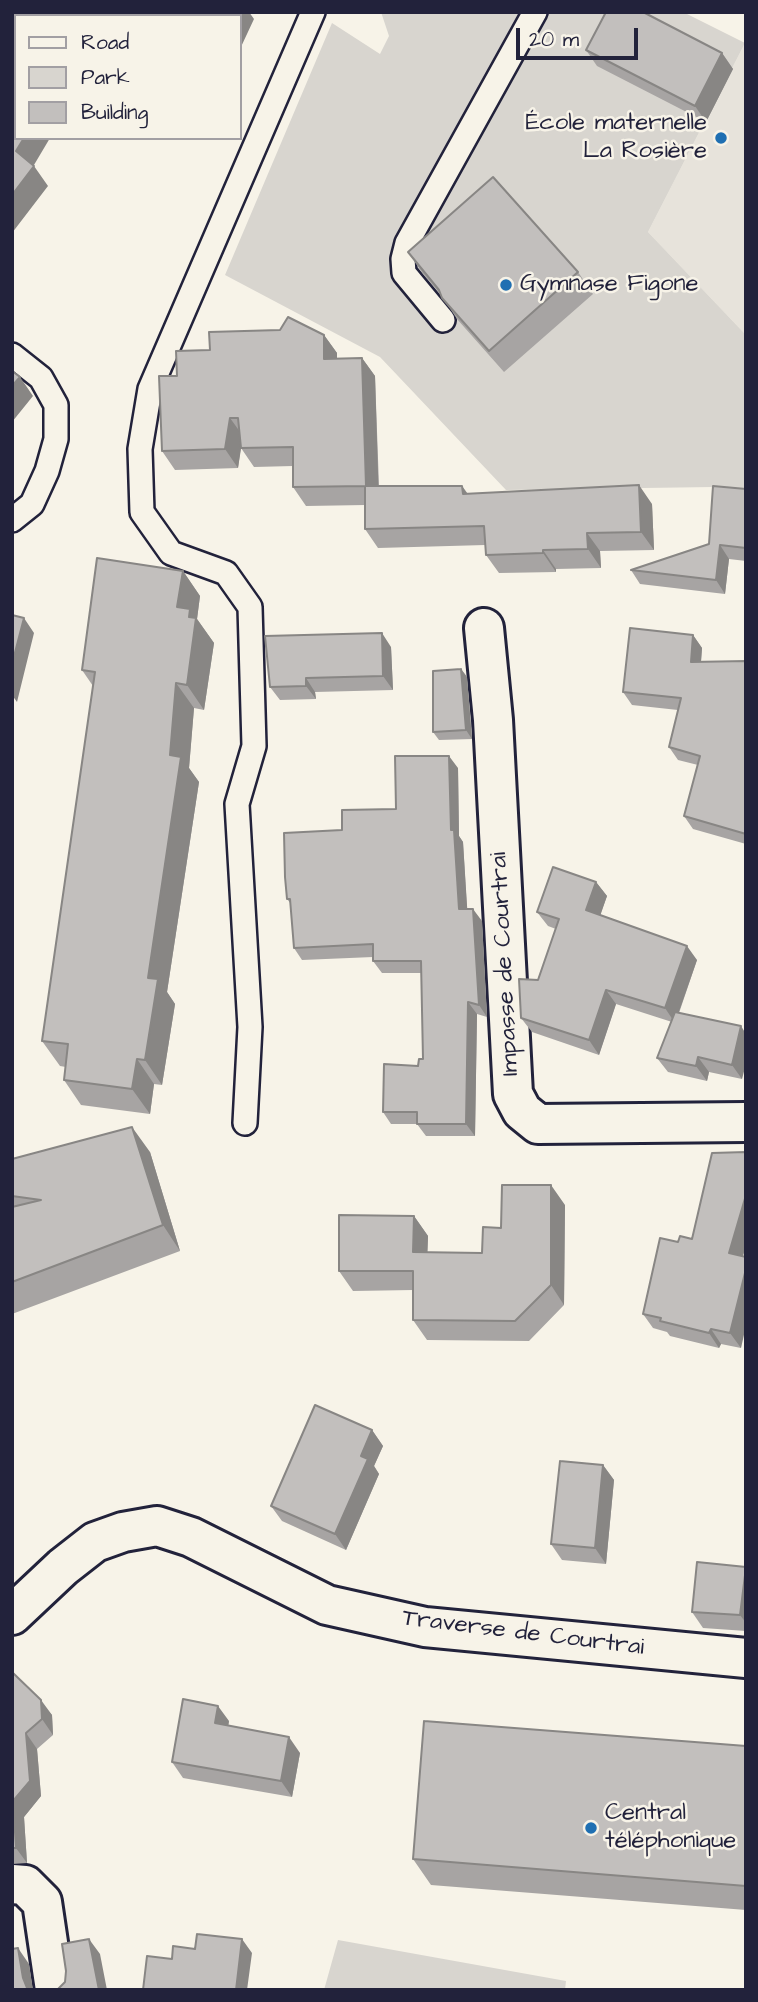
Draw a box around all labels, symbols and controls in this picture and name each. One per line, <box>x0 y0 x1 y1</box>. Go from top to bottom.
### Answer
legend <box>14 14 242 140</box>
scale bar <box>520 14 642 58</box>
text: 20 m <box>529 25 579 54</box>
text: Road <box>81 28 129 57</box>
text: Park <box>81 63 130 92</box>
text: Building <box>81 98 148 127</box>
place label: École maternelle La Rosière <box>525 110 707 166</box>
marker: École maternelle La Rosière <box>713 130 729 146</box>
place label: Gymnase Figone <box>520 271 698 299</box>
marker: Gymnase Figone <box>498 277 514 293</box>
street label: Impasse de Courtrai <box>486 851 526 1077</box>
street label: Traverse de Courtrai <box>400 1605 646 1663</box>
place label: Central téléphonique <box>605 1800 736 1856</box>
marker: Central téléphonique <box>583 1820 599 1836</box>

